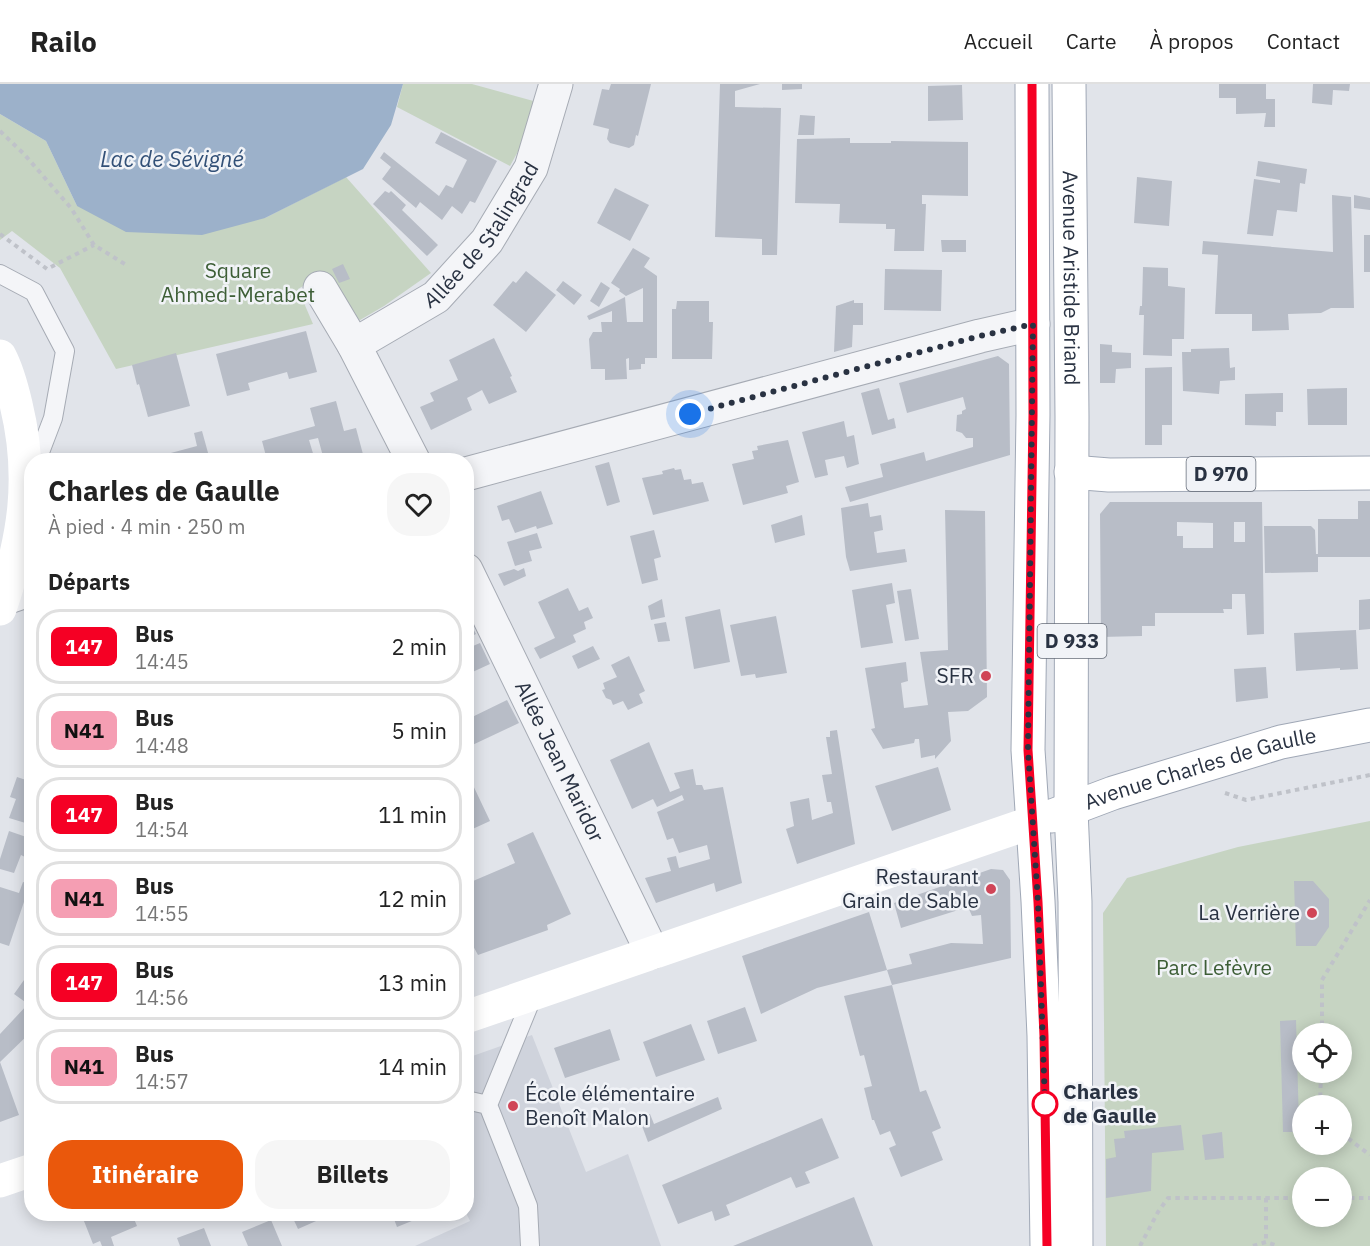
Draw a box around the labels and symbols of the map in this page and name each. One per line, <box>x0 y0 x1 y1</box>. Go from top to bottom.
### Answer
water label: Lac de Sévigné <box>100 144 244 173</box>
street label: Allée de Stalingrad <box>418 156 545 314</box>
street label: Avenue Aristide Briand <box>1057 170 1087 386</box>
park label: Square Ahmed-Merabet <box>161 256 315 308</box>
your location <box>675 399 705 429</box>
road number: D 970 <box>1186 457 1256 491</box>
road number: D 933 <box>1038 624 1106 658</box>
place label: SFR <box>937 661 974 689</box>
marker: SFR <box>979 669 993 683</box>
street label: Allée Jean Maridor <box>509 676 611 847</box>
street label: Avenue Charles de Gaulle <box>1080 721 1318 816</box>
place label: Restaurant Grain de Sable <box>842 862 979 914</box>
marker: Restaurant Grain de Sable <box>984 882 998 896</box>
place label: La Verrière <box>1198 898 1300 926</box>
marker: La Verrière <box>1305 906 1319 920</box>
park label: Parc Lefèvre <box>1156 953 1272 981</box>
place label: Charles de Gaulle <box>1063 1077 1157 1129</box>
place label: École élémentaire Benoît Malon <box>525 1079 695 1131</box>
marker: Charles de Gaulle <box>1032 1091 1058 1117</box>
marker: École élémentaire Benoît Malon <box>506 1099 520 1113</box>

